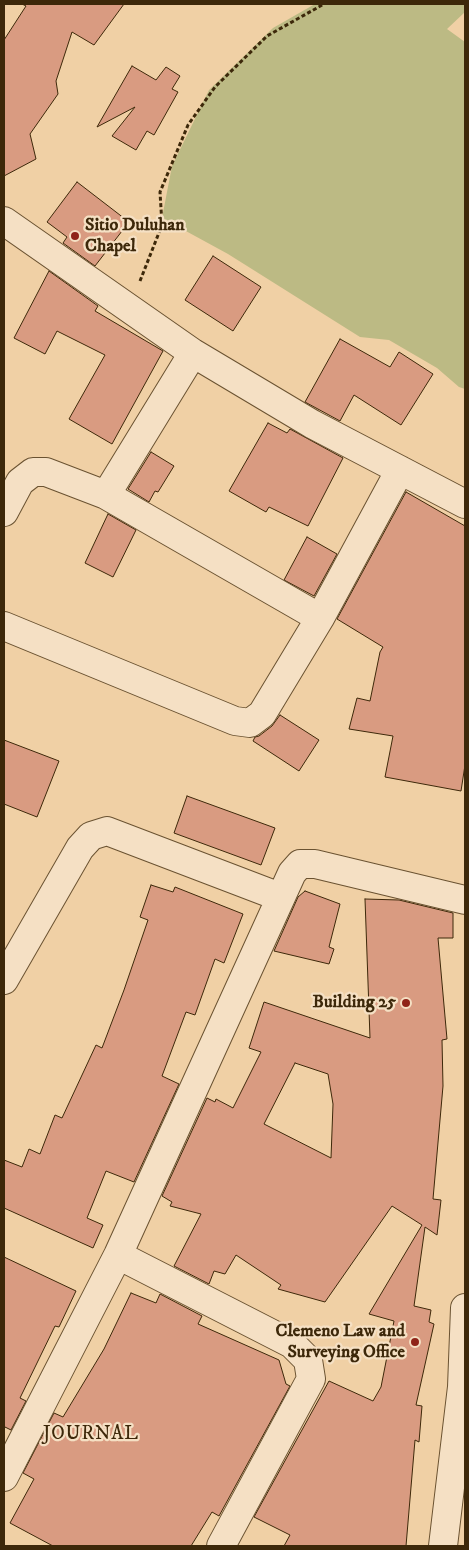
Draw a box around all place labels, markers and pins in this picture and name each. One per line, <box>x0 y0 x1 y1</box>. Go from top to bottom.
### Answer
place label: Sitio Duluhan Chapel <box>85 215 185 258</box>
marker: Sitio Duluhan Chapel <box>69 230 81 242</box>
place label: Building 25 <box>313 992 396 1014</box>
marker: Building 25 <box>400 997 412 1009</box>
place label: Clemeno Law and Surveying Office <box>275 1321 405 1364</box>
marker: Clemeno Law and Surveying Office <box>409 1336 421 1348</box>

